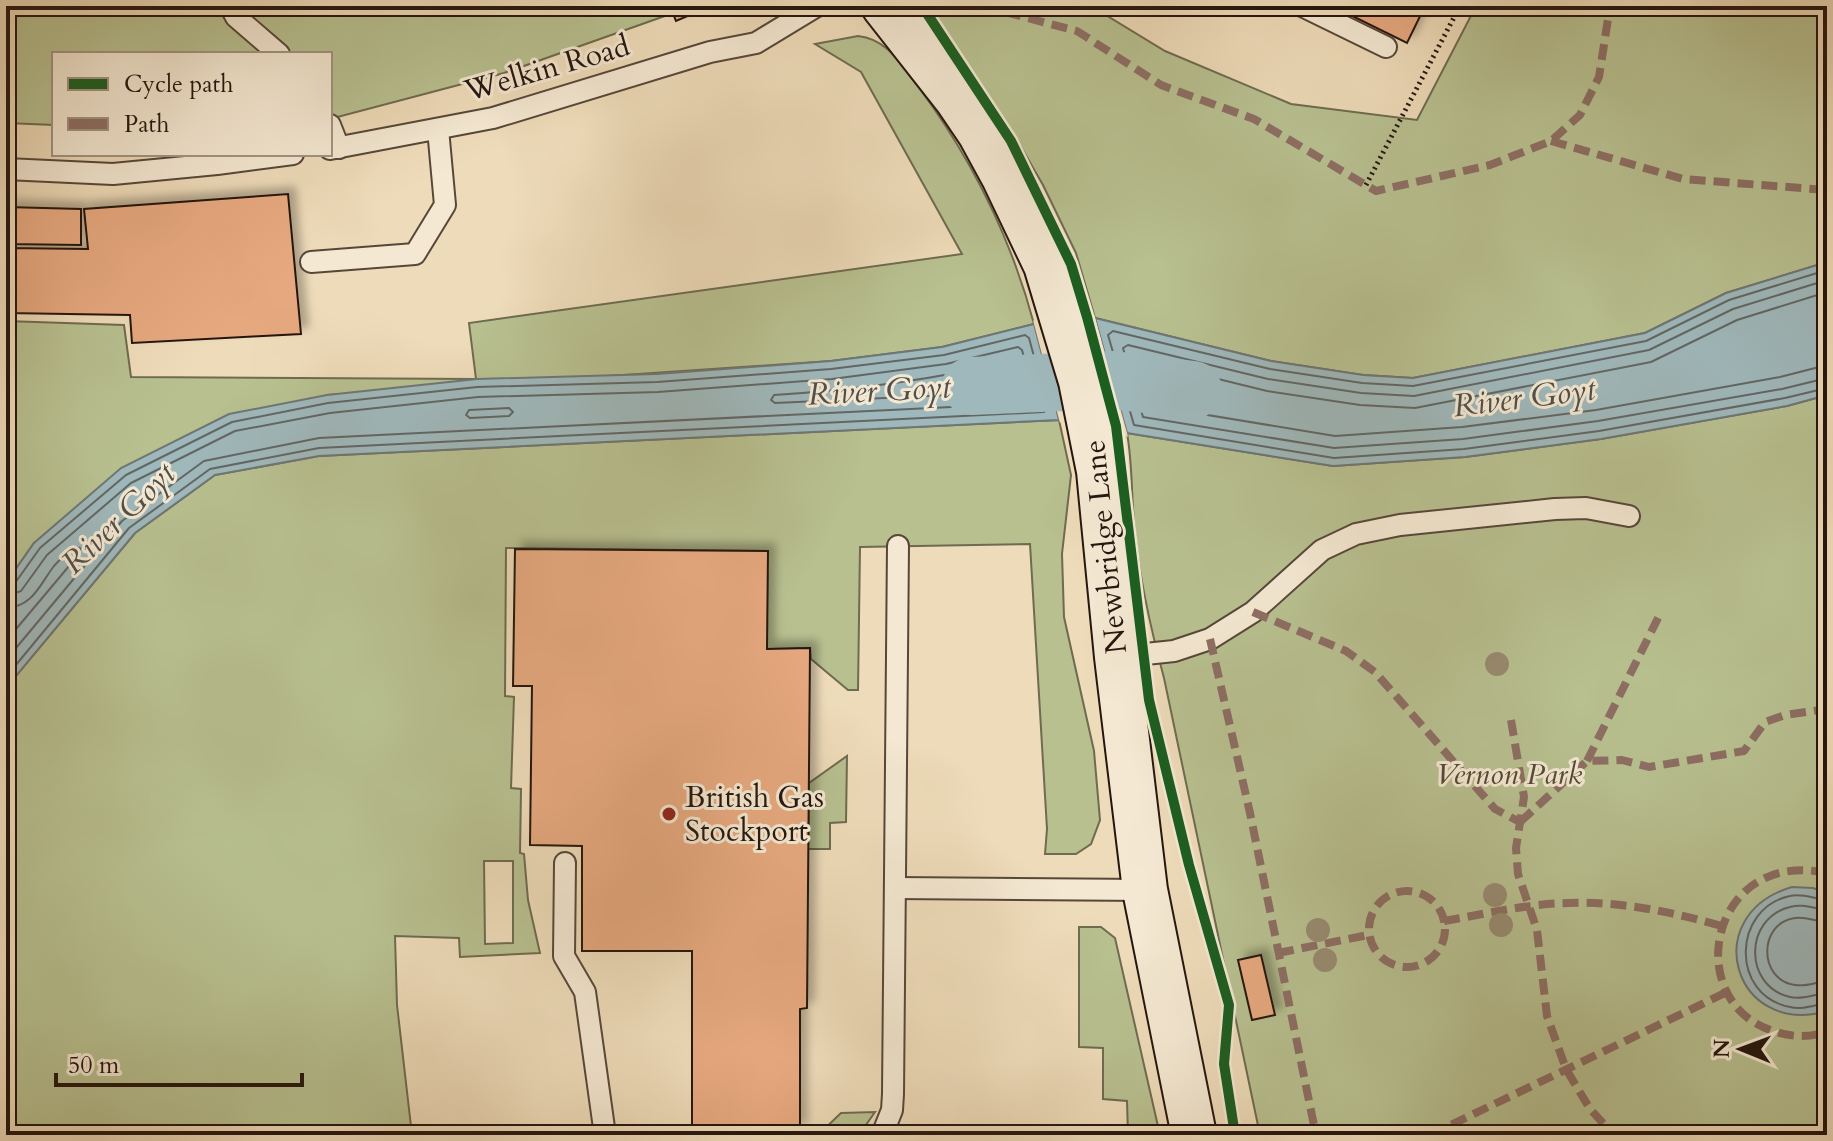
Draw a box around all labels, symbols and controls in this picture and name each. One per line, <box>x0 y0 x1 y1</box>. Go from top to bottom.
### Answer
street label: Welkin Road <box>459 25 634 112</box>
legend <box>52 52 332 156</box>
text: Cycle path <box>124 68 233 101</box>
text: Path <box>124 108 169 141</box>
water label: River Goyt <box>807 365 952 417</box>
water label: River Goyt <box>1451 367 1599 429</box>
street label: Newbridge Lane <box>1074 438 1137 656</box>
water label: River Goyt <box>52 453 186 584</box>
park label: Vernon Park <box>1436 754 1582 795</box>
place label: British Gas Stockport <box>685 777 824 852</box>
marker: British Gas Stockport <box>660 805 678 823</box>
north arrow <box>1701 1009 1781 1089</box>
scale bar <box>56 1037 302 1087</box>
text: N <box>1707 1039 1737 1058</box>
text: 50 m <box>68 1049 120 1082</box>

